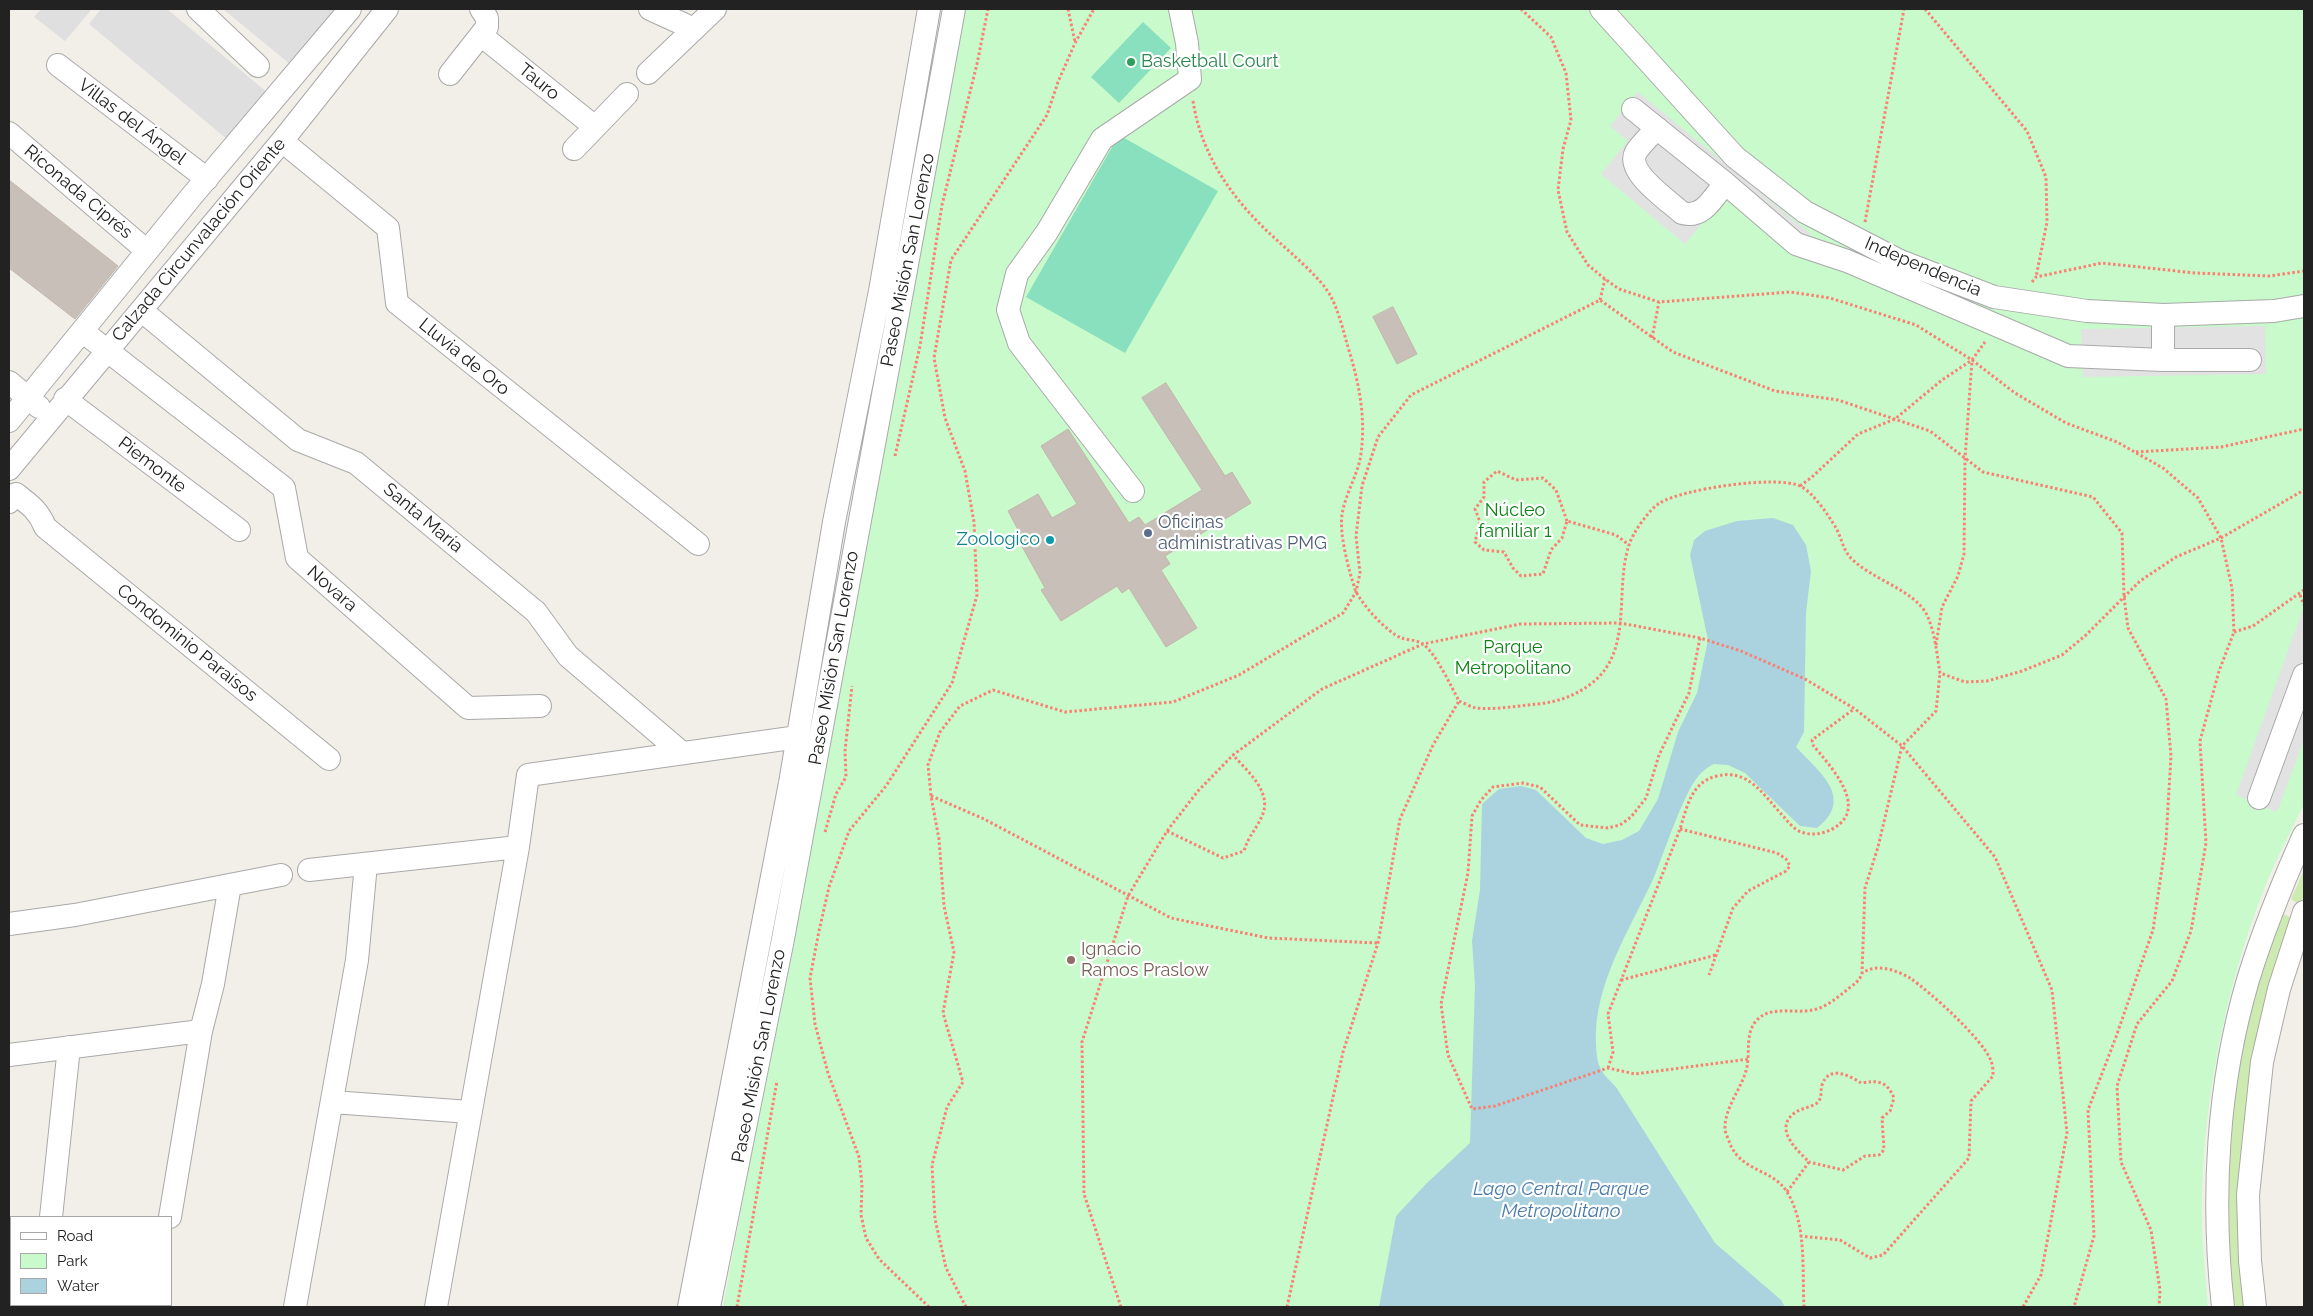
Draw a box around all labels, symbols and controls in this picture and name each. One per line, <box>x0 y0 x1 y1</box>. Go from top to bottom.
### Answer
place label: Basketball Court <box>1141 51 1278 73</box>
marker: Basketball Court <box>1125 56 1137 68</box>
street label: Tauro <box>514 59 564 105</box>
street label: Villas del Ángel <box>74 74 190 170</box>
street label: Calzada Circunvalación Oriente <box>107 134 291 346</box>
street label: Riconada Ciprés <box>19 140 137 244</box>
street label: Paseo Misión San Lorenzo <box>877 152 939 368</box>
street label: Independencia <box>1861 233 1985 301</box>
street label: Lluvia de Oro <box>414 314 514 400</box>
street label: Piemonte <box>114 432 190 498</box>
street label: Santa María <box>379 479 467 557</box>
park label: Núcleo familiar 1 <box>1478 500 1552 542</box>
place label: Oficinas administrativas PMG <box>1158 512 1327 554</box>
marker: Oficinas administrativas PMG <box>1142 527 1154 539</box>
place label: Zoologico <box>956 529 1040 551</box>
marker: Zoologico <box>1044 534 1056 546</box>
street label: Paseo Misión San Lorenzo <box>805 549 863 767</box>
street label: Novara <box>303 561 361 617</box>
street label: Condominio Paraísos <box>112 580 262 706</box>
park label: Parque Metropolitano <box>1455 637 1571 680</box>
place label: Ignacio Ramos Praslow <box>1081 939 1209 982</box>
street label: Paseo Misión San Lorenzo <box>728 948 790 1164</box>
marker: Ignacio Ramos Praslow <box>1065 954 1077 966</box>
water label: Lago Central Parque Metropolitano <box>1473 1178 1649 1222</box>
legend <box>10 1216 172 1306</box>
text: Road <box>57 1227 93 1245</box>
text: Park <box>57 1252 88 1270</box>
text: Water <box>57 1277 99 1295</box>

